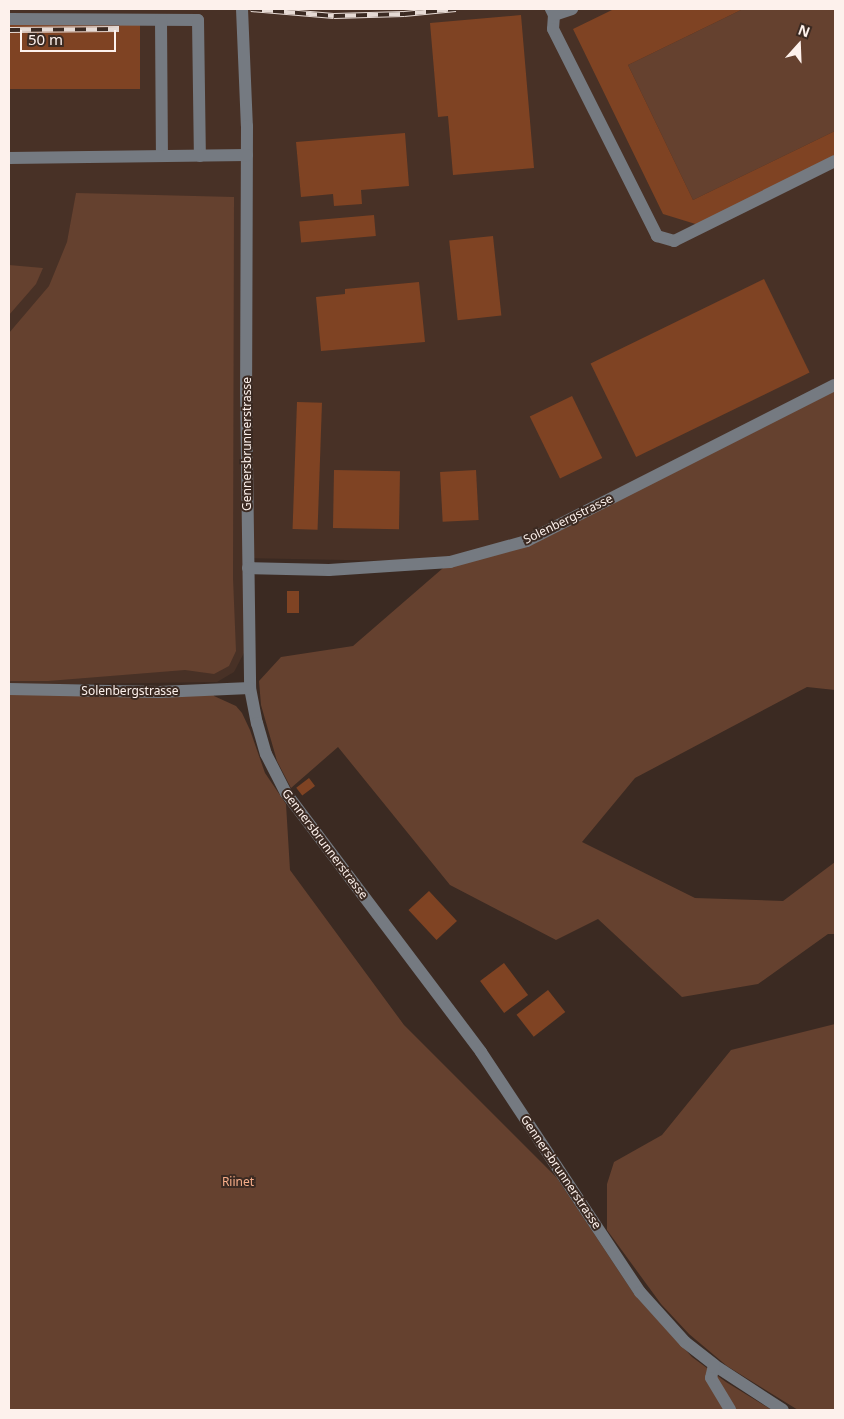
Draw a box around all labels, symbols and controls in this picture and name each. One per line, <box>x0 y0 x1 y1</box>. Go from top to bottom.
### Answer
scale bar <box>22 20 119 52</box>
north arrow <box>774 20 824 70</box>
text: N <box>796 20 813 41</box>
text: 50 m <box>28 29 63 49</box>
street label: Gennersbrunnerstrasse <box>240 377 254 511</box>
street label: Solenbergstrasse <box>521 491 615 547</box>
street label: Solenbergstrasse <box>81 684 179 698</box>
street label: Gennersbrunnerstrasse <box>279 786 371 902</box>
street label: Gennersbrunnerstrasse <box>518 1112 604 1232</box>
park label: Riinet <box>222 1175 254 1189</box>

